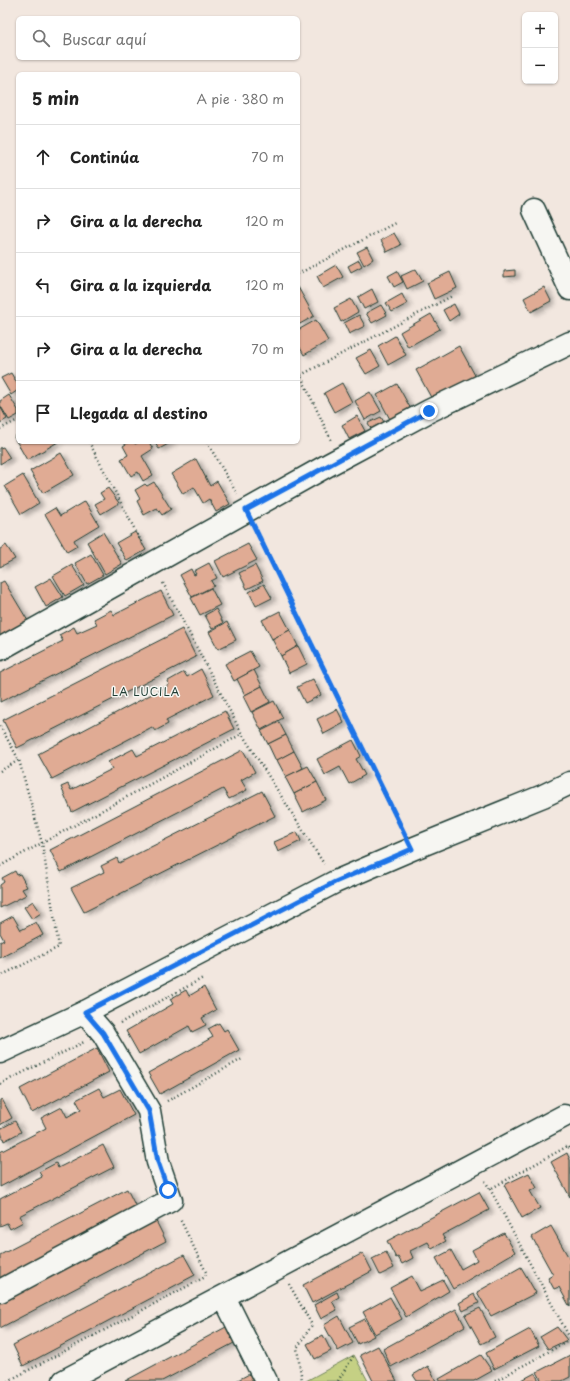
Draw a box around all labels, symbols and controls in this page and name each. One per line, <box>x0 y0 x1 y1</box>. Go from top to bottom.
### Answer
map controls <box>522 12 558 84</box>
button: + <box>522 12 558 48</box>
search box <box>16 16 300 60</box>
icon: search <box>30 27 52 49</box>
text: Buscar aquí <box>62 27 146 50</box>
button: − <box>522 48 558 84</box>
text: 5 min <box>32 85 79 111</box>
text: A pie · 380 m <box>196 89 284 108</box>
text: Continúa <box>70 145 139 168</box>
icon: ahead <box>32 146 54 168</box>
text: 70 m <box>251 147 284 166</box>
text: Gira a la derecha <box>70 209 202 232</box>
icon: right <box>32 210 54 232</box>
text: 120 m <box>245 211 284 230</box>
text: Gira a la izquierda <box>70 273 211 296</box>
icon: left <box>32 274 54 296</box>
text: 120 m <box>245 275 284 294</box>
text: Gira a la derecha <box>70 337 202 360</box>
icon: right <box>32 338 54 360</box>
text: 70 m <box>251 339 284 358</box>
text: Llegada al destino <box>70 401 208 424</box>
icon: arrive <box>32 402 54 424</box>
route end <box>420 402 438 420</box>
district label: LA LUCILA <box>112 683 180 700</box>
route start <box>159 1181 177 1199</box>

